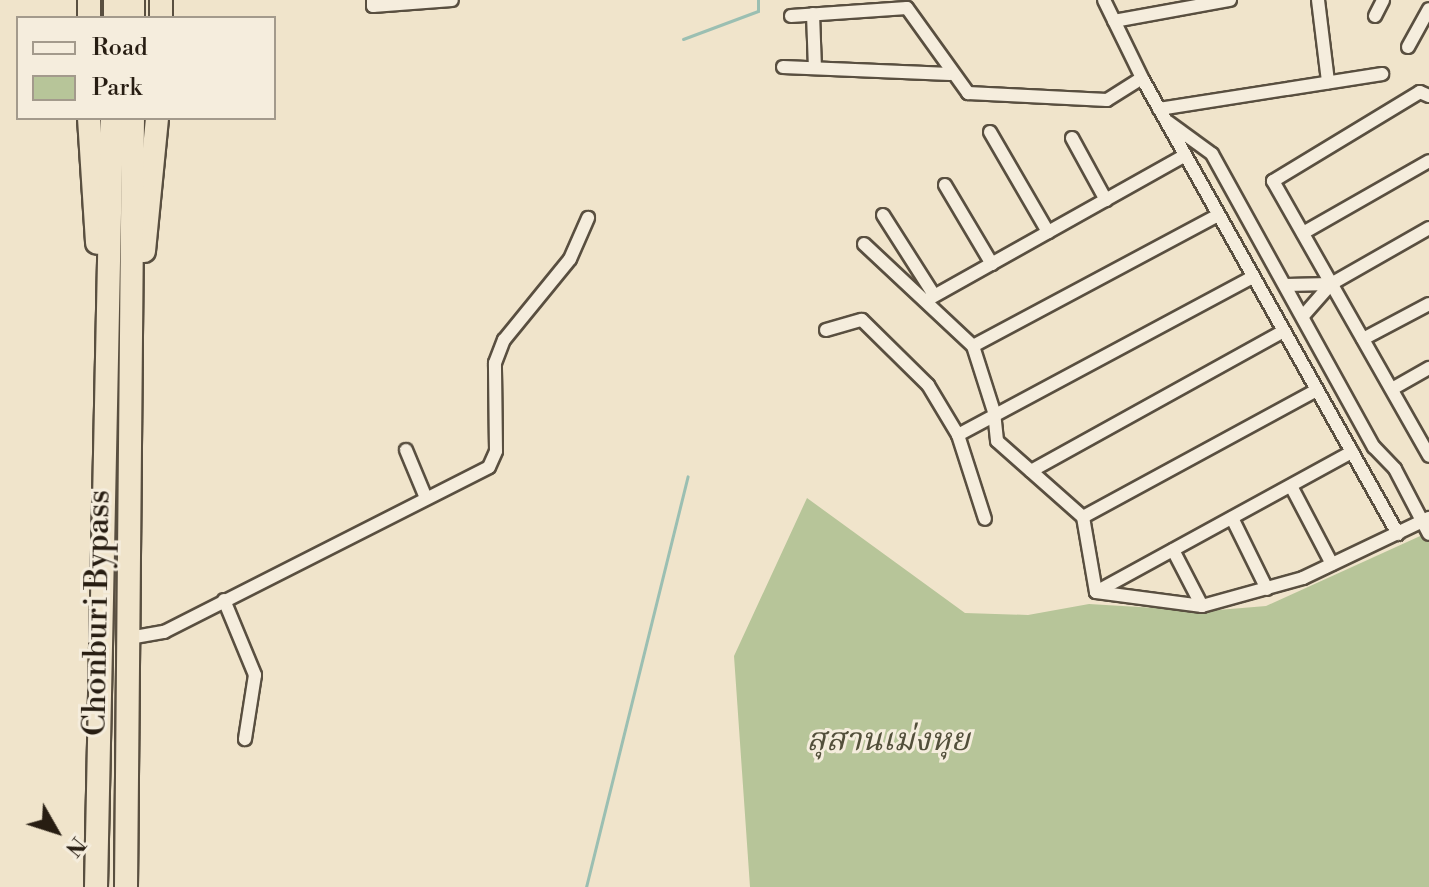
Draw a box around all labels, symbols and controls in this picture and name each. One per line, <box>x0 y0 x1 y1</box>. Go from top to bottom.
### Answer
legend <box>16 16 276 120</box>
text: Road <box>92 33 148 63</box>
text: Park <box>92 73 142 103</box>
street label: Chonburi Bypass <box>76 490 118 736</box>
park label: สุสานเม่งหุย <box>806 721 970 759</box>
north arrow <box>16 791 96 871</box>
text: N <box>59 831 91 862</box>

